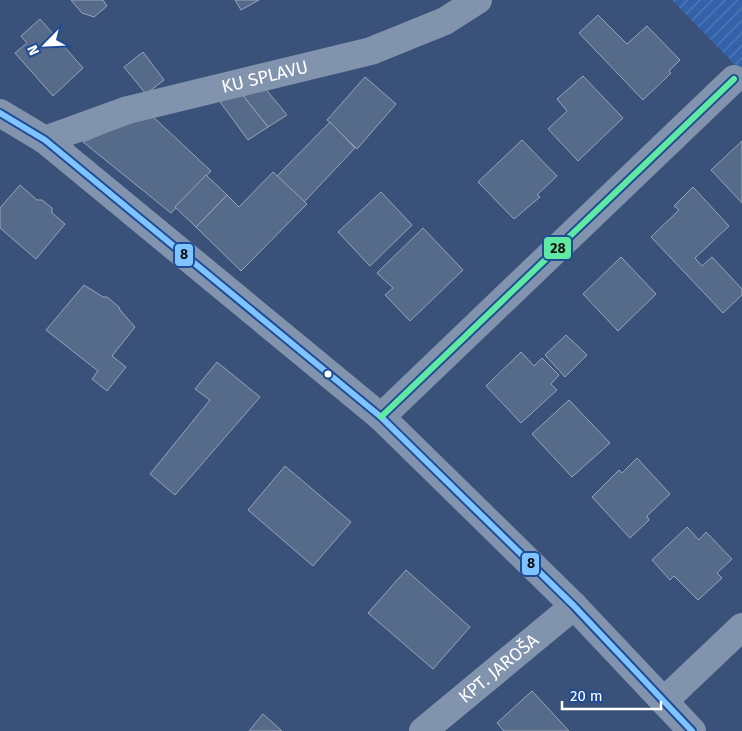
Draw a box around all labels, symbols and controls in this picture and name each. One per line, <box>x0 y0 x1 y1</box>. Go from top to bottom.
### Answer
north arrow <box>20 20 70 70</box>
text: N <box>24 42 43 58</box>
street label: KU SPLAVU <box>219 56 310 98</box>
line badge: 28 <box>543 236 572 260</box>
text: 28 <box>550 240 566 257</box>
line badge: 8 <box>174 243 194 267</box>
text: 8 <box>180 246 188 263</box>
unlabelled marker <box>323 369 333 379</box>
line badge: 8 <box>521 552 540 576</box>
text: 8 <box>527 555 535 572</box>
street label: KPT. JAROŠA <box>454 629 543 708</box>
scale bar <box>562 678 661 710</box>
text: 20 m <box>570 687 603 705</box>

